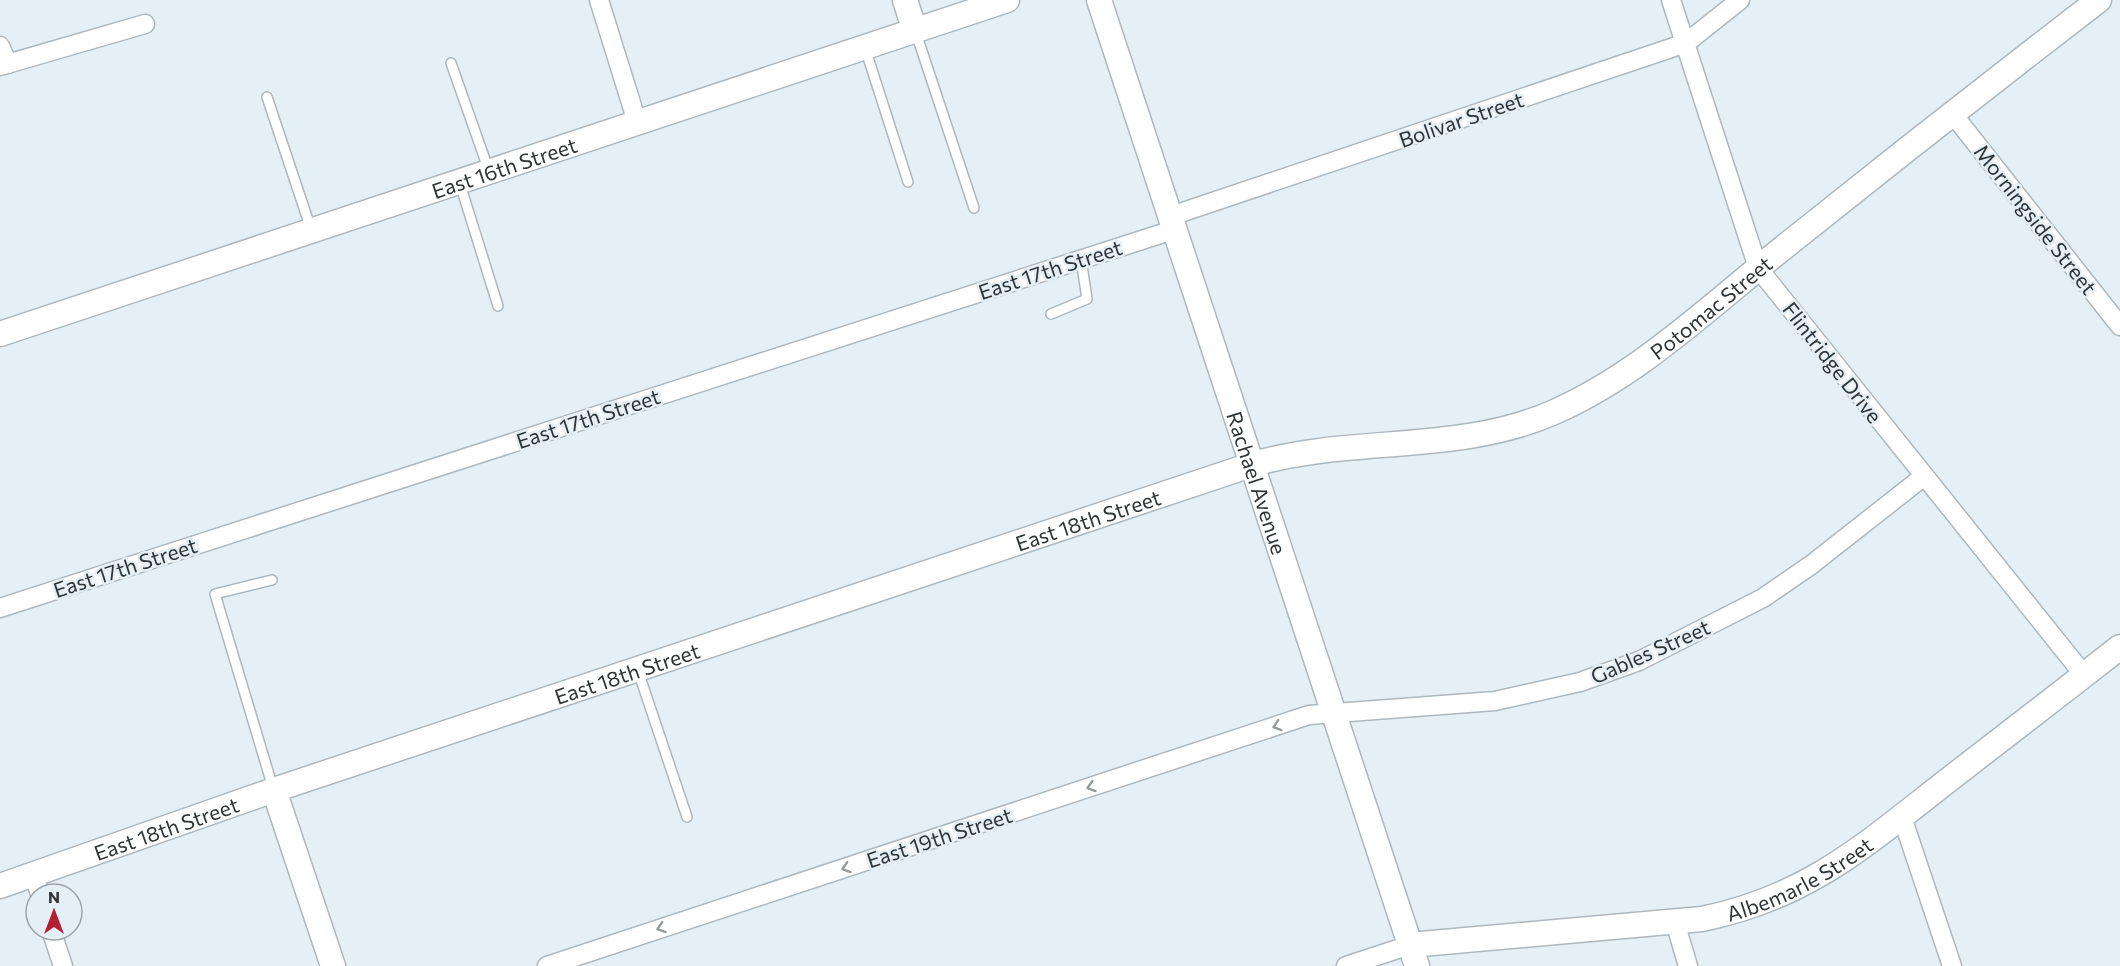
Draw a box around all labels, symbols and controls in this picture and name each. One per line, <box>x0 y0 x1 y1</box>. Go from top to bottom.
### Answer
street label: Bolivar Street <box>1395 86 1527 152</box>
street label: East 16th Street <box>428 131 580 203</box>
street label: Morningside Street <box>1970 139 2102 299</box>
street label: East 17th Street <box>975 234 1125 304</box>
street label: Potomac Street <box>1645 250 1776 364</box>
street label: Flintridge Drive <box>1778 297 1888 427</box>
street label: East 17th Street <box>513 383 663 453</box>
street label: Rachael Avenue <box>1223 408 1293 557</box>
street label: East 18th Street <box>1012 484 1164 555</box>
street label: East 17th Street <box>50 532 200 602</box>
street label: Gables Street <box>1586 614 1714 688</box>
street label: East 18th Street <box>551 637 702 708</box>
one-way arrow <box>1272 719 1283 731</box>
one-way arrow <box>1086 780 1097 792</box>
street label: East 18th Street <box>90 791 242 865</box>
street label: East 19th Street <box>863 802 1015 872</box>
street label: Albemarle Street <box>1723 831 1877 925</box>
one-way arrow <box>841 860 852 873</box>
north arrow <box>24 882 84 942</box>
text: N <box>48 887 60 906</box>
one-way arrow <box>656 921 667 934</box>

